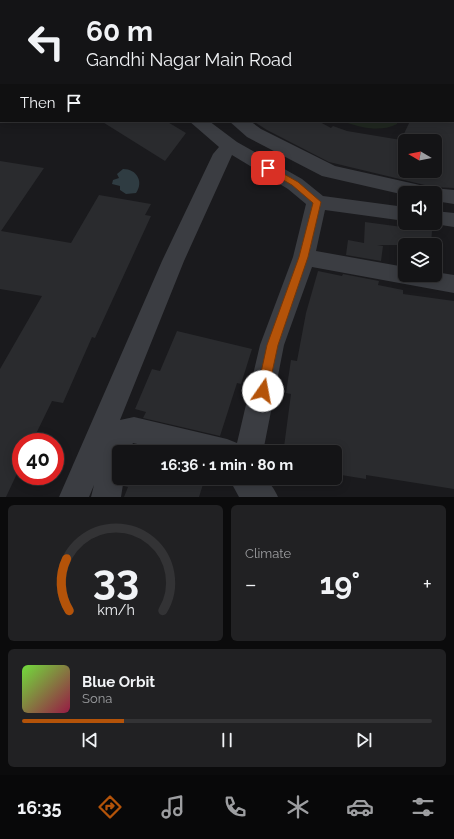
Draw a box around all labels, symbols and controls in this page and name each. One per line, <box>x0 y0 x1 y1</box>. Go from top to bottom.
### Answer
text: 60 m <box>86 15 153 48</box>
icon: left <box>20 16 72 68</box>
text: Gandhi Nagar Main Road <box>86 49 292 70</box>
icon: arrive <box>63 92 85 114</box>
text: Then <box>20 94 55 112</box>
north arrow <box>398 134 442 178</box>
map controls <box>398 134 442 282</box>
pin <box>251 151 285 185</box>
icon: arrive <box>257 157 279 179</box>
button: sound <box>398 186 442 230</box>
button: layers <box>398 238 442 282</box>
position arrow <box>242 370 284 412</box>
speed limit sign: 40 <box>12 433 64 485</box>
text: 16:36 · 1 min · 80 m <box>161 456 293 474</box>
text: Climate <box>245 546 291 561</box>
text: 33 <box>92 555 139 604</box>
text: 19° <box>320 566 360 601</box>
text: − <box>245 571 257 597</box>
text: + <box>423 571 432 597</box>
text: km/h <box>97 602 134 618</box>
text: Blue Orbit <box>82 673 155 691</box>
text: Sona <box>82 691 112 706</box>
icon: previous <box>79 729 101 751</box>
icon: pause <box>216 729 238 751</box>
icon: next <box>353 729 375 751</box>
icon: directions <box>96 793 124 821</box>
icon: music <box>159 793 187 821</box>
icon: phone <box>221 793 249 821</box>
icon: climate <box>284 793 312 821</box>
icon: car <box>346 793 374 821</box>
icon: filters <box>409 793 437 821</box>
text: 16:35 <box>17 797 62 818</box>

